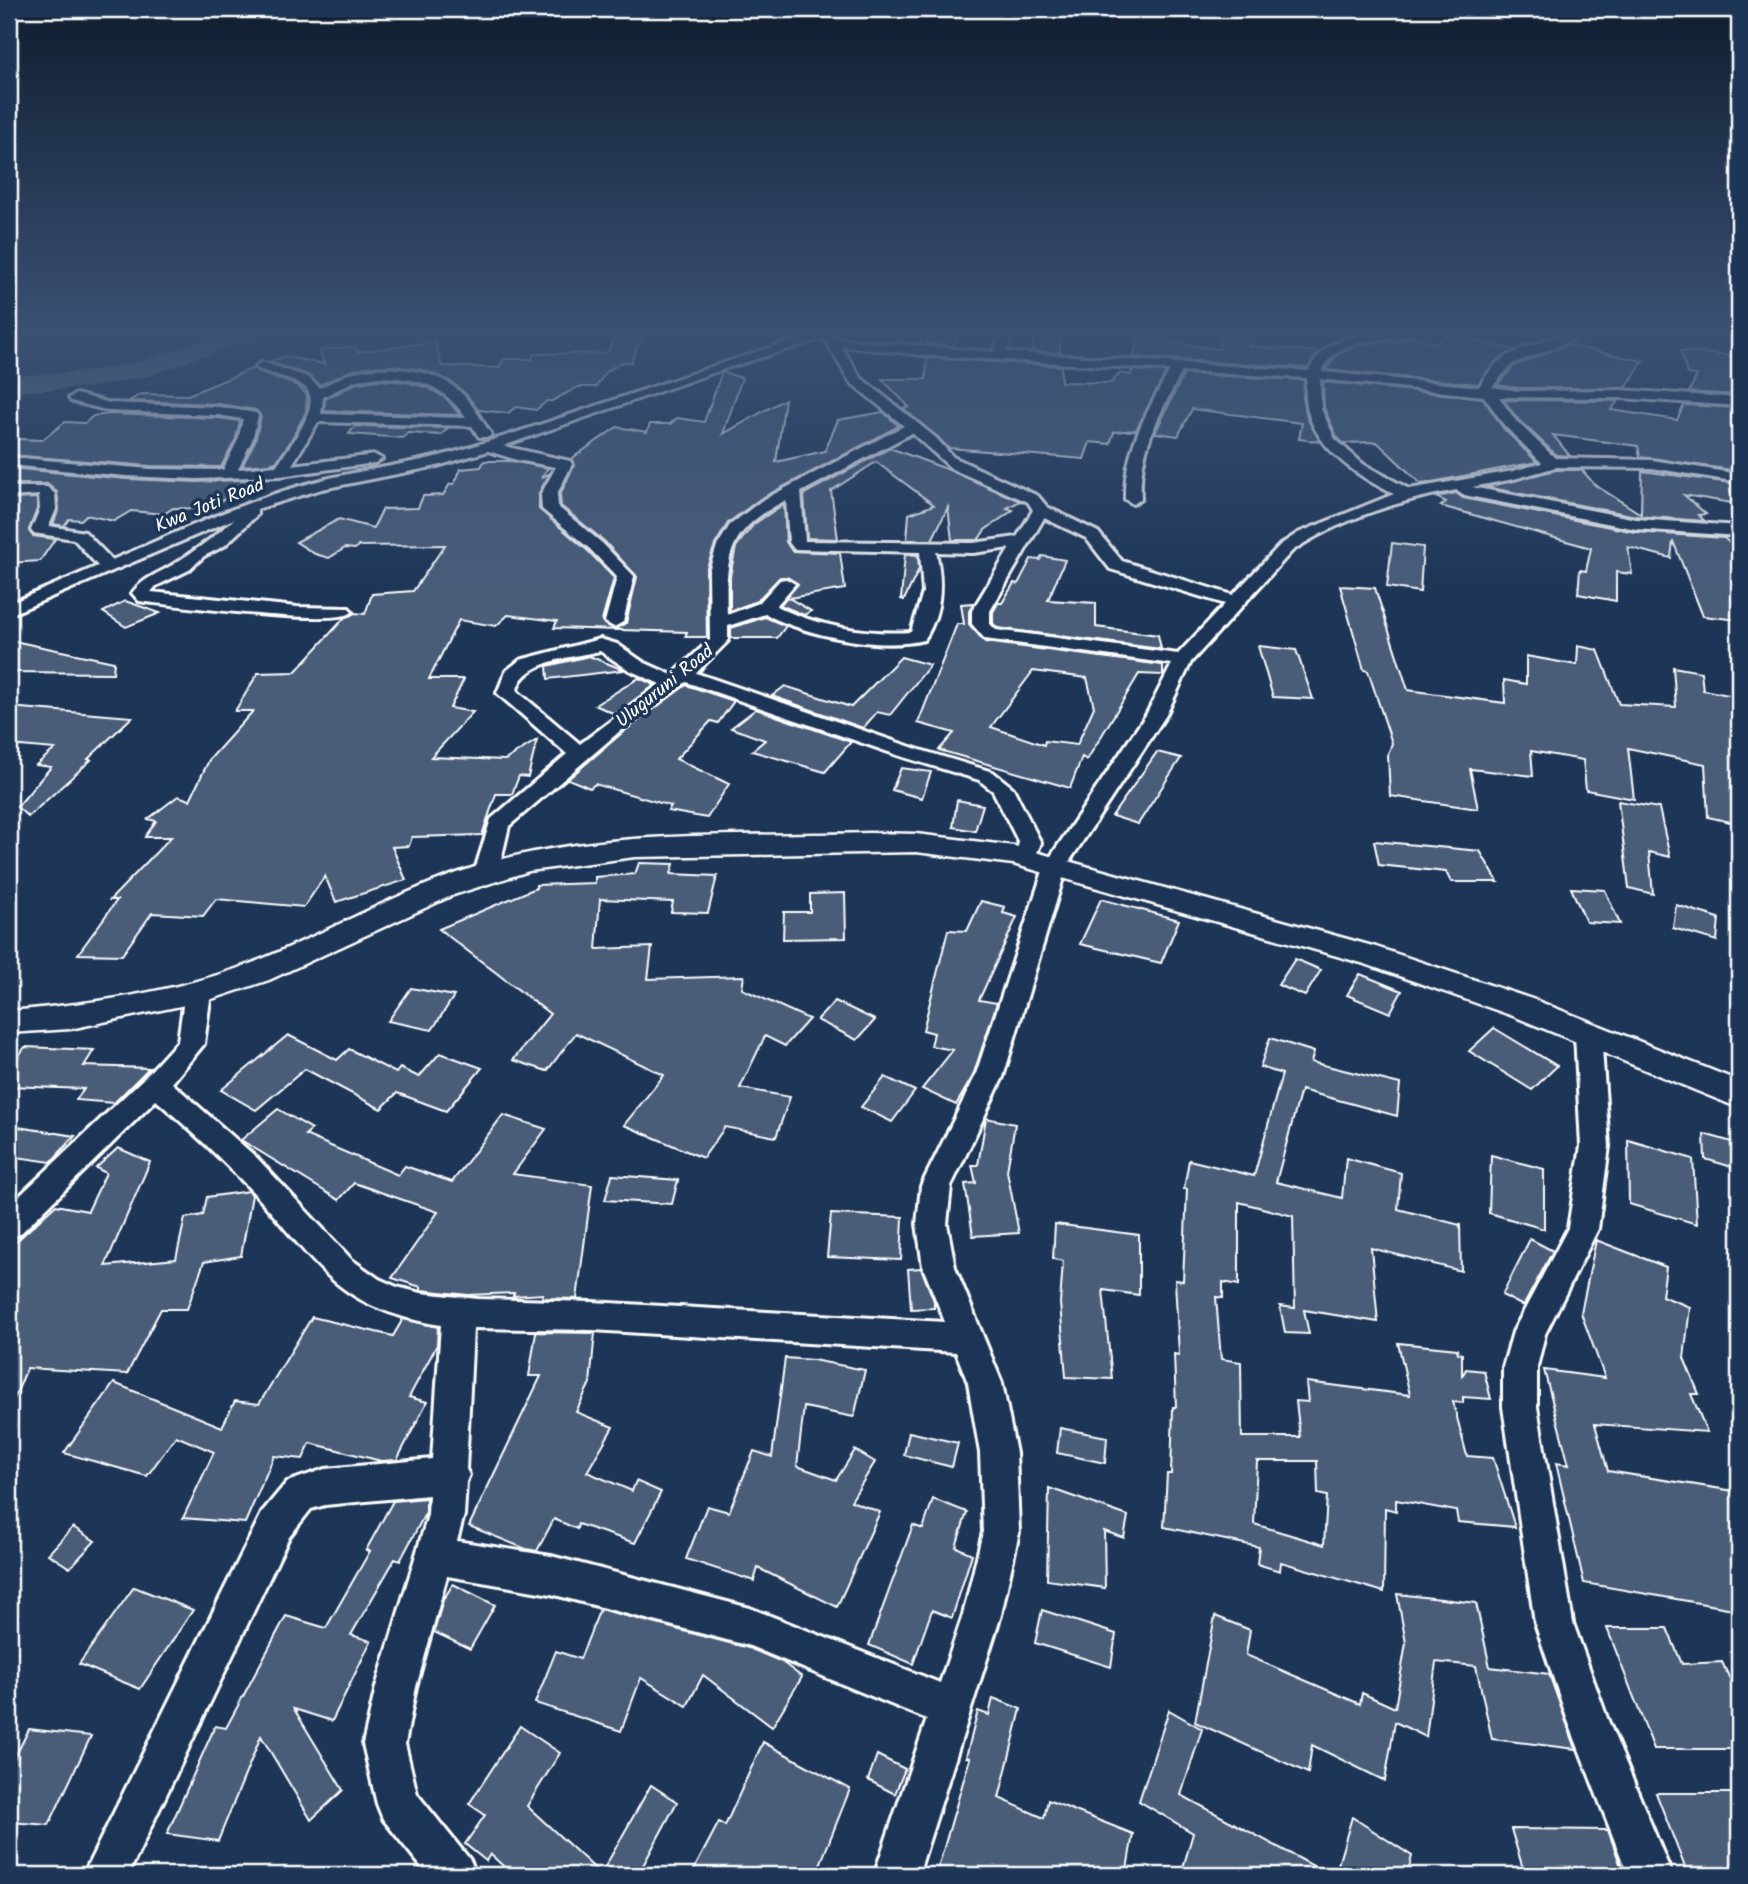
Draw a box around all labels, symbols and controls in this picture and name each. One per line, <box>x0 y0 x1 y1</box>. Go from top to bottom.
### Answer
street label: Kwa Joti Road <box>151 470 269 541</box>
street label: Uluguruni Road <box>610 637 721 736</box>

